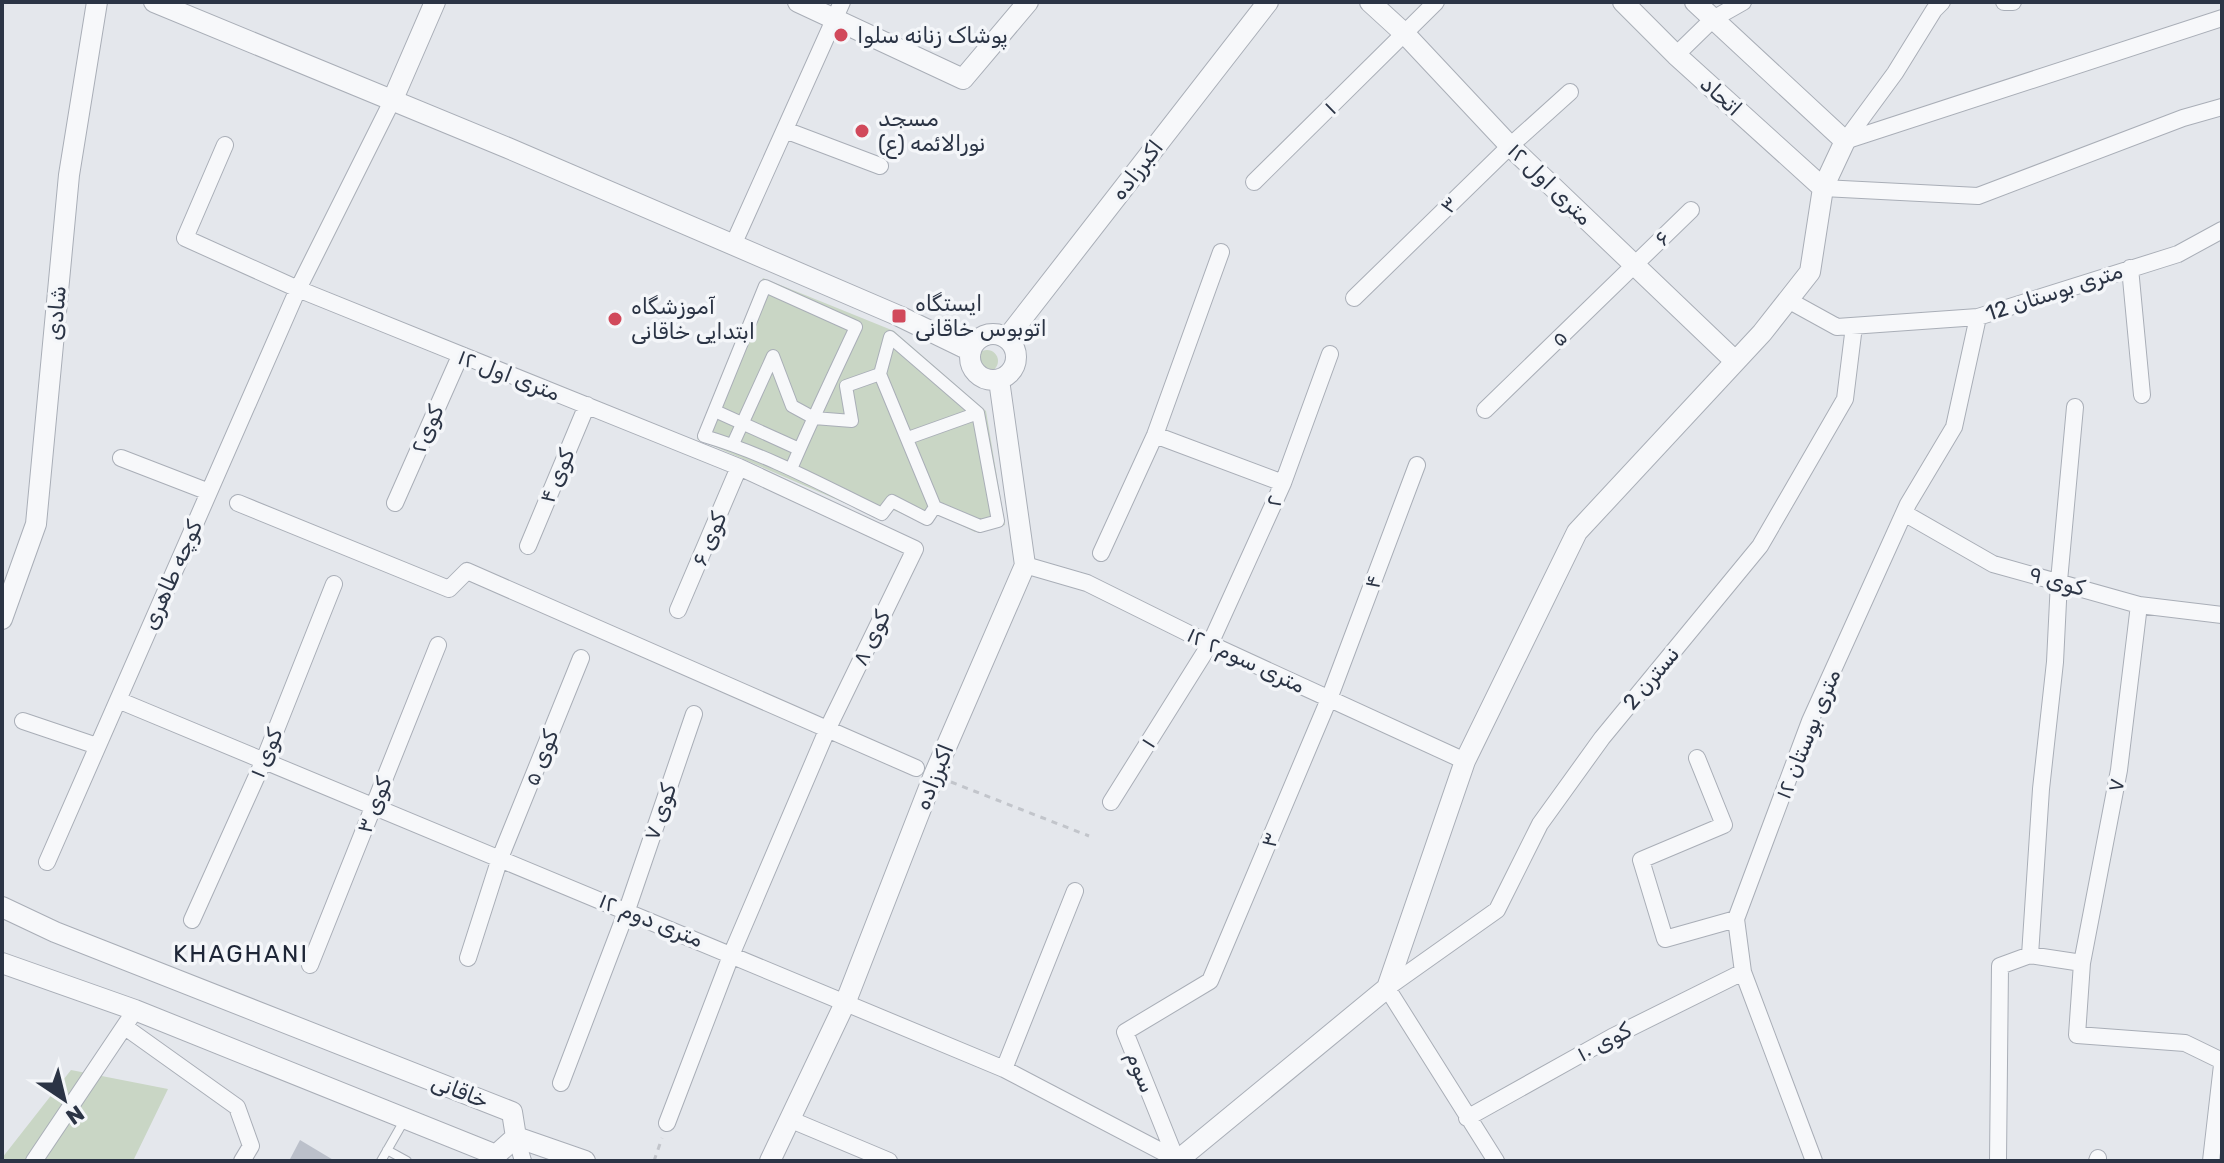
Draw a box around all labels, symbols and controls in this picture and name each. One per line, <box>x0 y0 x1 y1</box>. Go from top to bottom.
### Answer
place label: پوشاک زنانه سلوا <box>857 22 1008 50</box>
marker: پوشاک زنانه سلوا <box>832 26 850 44</box>
street label: اتحاد <box>1694 70 1748 122</box>
street label: ۱ <box>1318 96 1342 120</box>
place label: مسجد نورالائمه (ع) <box>878 105 985 159</box>
marker: مسجد نورالائمه (ع) <box>853 122 871 140</box>
street label: اکبرزاده <box>1105 135 1169 205</box>
street label: ۱۲ متری اول <box>1502 137 1598 231</box>
street label: ۳ <box>1434 190 1464 220</box>
street label: ۶ <box>1648 224 1676 252</box>
street label: 12 متری بوستان <box>1982 257 2126 327</box>
street label: شادی <box>40 285 72 341</box>
place label: ایستگاه اتوبوس خاقانی <box>915 290 1047 342</box>
place label: آموزشگاه ابتدایی خاقانی <box>631 293 755 345</box>
marker: ایستگاه اتوبوس خاقانی <box>890 307 908 325</box>
marker: آموزشگاه ابتدایی خاقانی <box>606 310 624 328</box>
street label: ۵ <box>1545 323 1573 353</box>
street label: ۱۲ متری اول <box>454 343 564 407</box>
street label: کوی۲ <box>405 401 449 457</box>
street label: کوی ۴ <box>534 445 581 507</box>
street label: ۲ <box>1259 491 1289 511</box>
street label: کوی ۶ <box>686 508 732 570</box>
street label: کوچه طاهری <box>136 516 208 634</box>
street label: کوی ۹ <box>2026 560 2088 602</box>
street label: ۴ <box>1358 571 1388 593</box>
street label: کوی ۸ <box>846 606 896 670</box>
street label: ۱۲ متری سوم۲ <box>1182 621 1309 700</box>
street label: نسترن 2 <box>1617 641 1685 715</box>
street label: ۱۲ متری بوستان <box>1770 665 1846 803</box>
street label: کوی ۱ <box>244 724 288 782</box>
street label: کوی ۵ <box>518 726 564 790</box>
street label: ۱ <box>1135 733 1161 753</box>
street label: اکبرزاده <box>909 740 959 814</box>
street label: کوی ۳ <box>351 773 398 837</box>
street label: ۷ <box>2101 776 2131 794</box>
street label: کوی ۷ <box>638 780 682 844</box>
street label: ۳ <box>1255 828 1285 852</box>
street label: ۱۲ متری دوم <box>595 887 707 954</box>
district label: KHAGHANI <box>173 940 309 968</box>
street label: کوی ۱۰ <box>1572 1016 1636 1068</box>
street label: سوم <box>1120 1047 1161 1097</box>
north arrow <box>24 1059 104 1139</box>
street label: خاقانی <box>428 1068 492 1114</box>
text: N <box>61 1099 89 1131</box>

